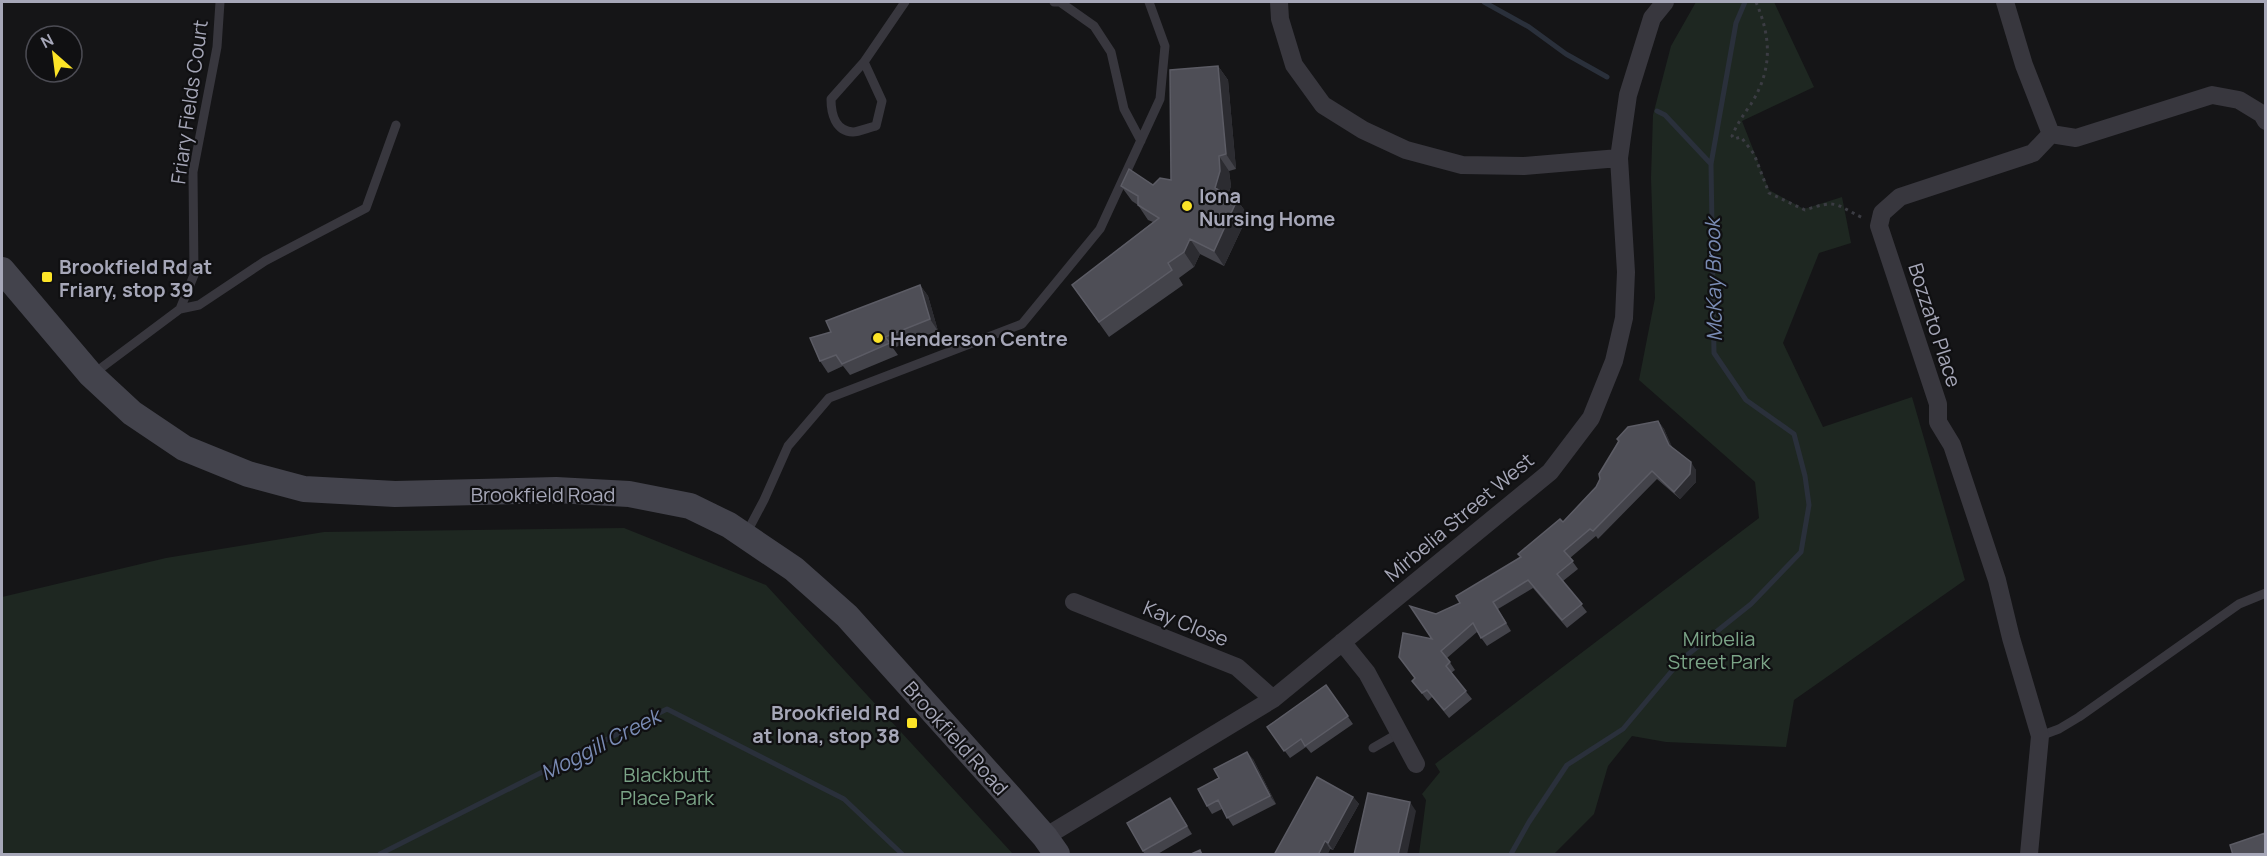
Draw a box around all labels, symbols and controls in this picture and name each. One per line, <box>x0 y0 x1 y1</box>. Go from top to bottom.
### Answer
street label: Friary Fields Court <box>164 18 214 186</box>
north arrow <box>24 24 84 84</box>
text: N <box>37 28 57 53</box>
place label: Iona Nursing Home <box>1199 182 1335 232</box>
marker: Iona Nursing Home <box>1180 199 1194 213</box>
water label: McKay Brook <box>1698 215 1728 342</box>
place label: Brookfield Rd at Friary, stop 39 <box>59 253 212 303</box>
street label: Bozzato Place <box>1902 259 1968 391</box>
marker: Brookfield Rd at Friary, stop 39 <box>40 270 54 284</box>
place label: Henderson Centre <box>890 325 1068 352</box>
marker: Henderson Centre <box>871 331 885 345</box>
street label: Mirbelia Street West <box>1379 447 1539 587</box>
street label: Brookfield Road <box>471 481 615 508</box>
street label: Kay Close <box>1139 594 1233 652</box>
park label: Mirbelia Street Park <box>1668 625 1771 675</box>
street label: Brookfield Road <box>898 675 1014 801</box>
place label: Brookfield Rd at Iona, stop 38 <box>752 699 900 749</box>
water label: Moggill Creek <box>535 701 667 786</box>
marker: Brookfield Rd at Iona, stop 38 <box>905 716 919 730</box>
park label: Blackbutt Place Park <box>620 761 715 811</box>

